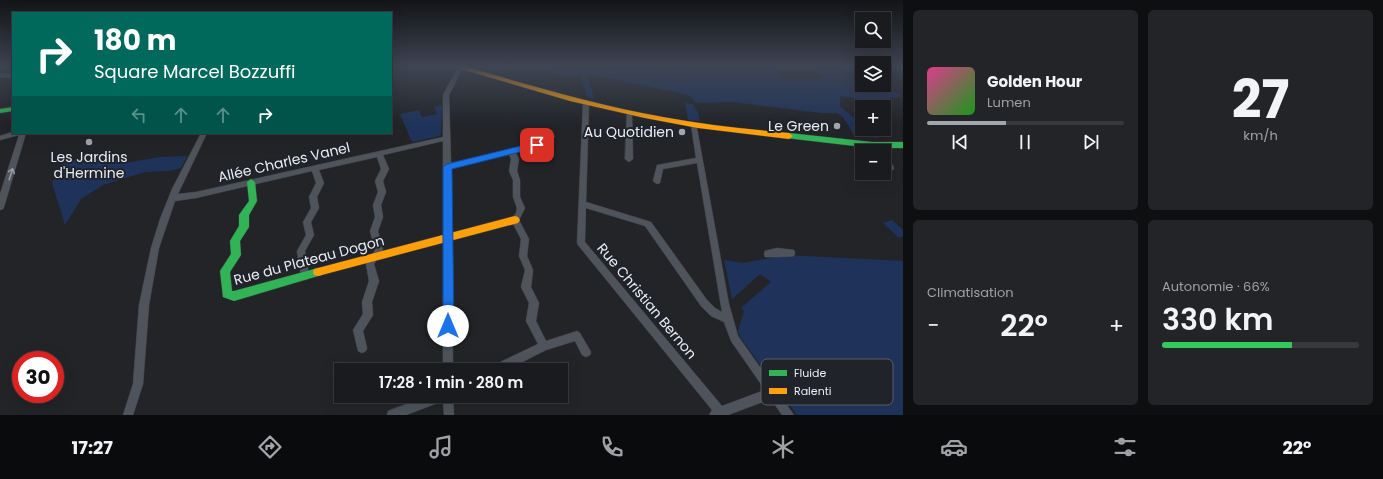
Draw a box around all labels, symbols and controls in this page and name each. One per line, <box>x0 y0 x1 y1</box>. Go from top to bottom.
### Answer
map controls <box>855 12 891 180</box>
button: search <box>855 12 891 48</box>
text: 180 m <box>94 21 177 60</box>
icon: right <box>28 28 80 80</box>
button: layers <box>855 56 891 92</box>
text: Square Marcel Bozzuffi <box>94 59 296 84</box>
text: 27 <box>1232 63 1289 136</box>
text: Golden Hour <box>987 71 1082 92</box>
text: Lumen <box>987 93 1031 112</box>
button: + <box>855 100 891 136</box>
icon: left <box>128 104 150 126</box>
icon: ahead <box>170 104 192 126</box>
icon: ahead <box>212 104 234 126</box>
icon: right <box>254 104 276 126</box>
place label: Le Green <box>768 116 829 136</box>
marker: Le Green <box>832 121 842 131</box>
place label: Au Quotidien <box>584 122 674 142</box>
text: km/h <box>1243 126 1278 145</box>
marker: Au Quotidien <box>677 127 687 137</box>
pin <box>520 128 554 162</box>
icon: previous <box>949 131 971 153</box>
icon: pause <box>1014 131 1036 153</box>
icon: next <box>1080 131 1102 153</box>
icon: arrive <box>526 134 548 156</box>
marker: Les Jardins d'Hermine <box>84 137 94 147</box>
street label: Allée Charles Vanel <box>216 137 352 187</box>
button: − <box>855 144 891 180</box>
place label: Les Jardins d'Hermine <box>50 147 128 183</box>
one-way arrow <box>7 169 15 181</box>
street label: Rue du Plateau Dogon <box>231 230 387 290</box>
street label: Rue Christian Bernon <box>593 239 701 363</box>
text: Autonomie · 66% <box>1162 277 1270 296</box>
text: Climatisation <box>927 283 1014 302</box>
text: 330 km <box>1162 298 1273 341</box>
text: 22° <box>1000 304 1048 347</box>
position arrow <box>427 305 469 347</box>
text: − <box>927 310 939 341</box>
text: + <box>1109 310 1124 341</box>
speed limit sign: 30 <box>12 351 64 403</box>
legend <box>761 359 893 405</box>
text: Fluide <box>794 365 826 381</box>
text: 17:28 · 1 min · 280 m <box>379 372 523 393</box>
text: Ralenti <box>794 383 832 399</box>
icon: directions <box>256 433 284 461</box>
icon: music <box>427 433 455 461</box>
icon: phone <box>598 433 626 461</box>
icon: climate <box>769 433 797 461</box>
icon: car <box>940 433 968 461</box>
icon: filters <box>1111 433 1139 461</box>
text: 17:27 <box>72 435 113 460</box>
text: 22° <box>1283 435 1311 460</box>

